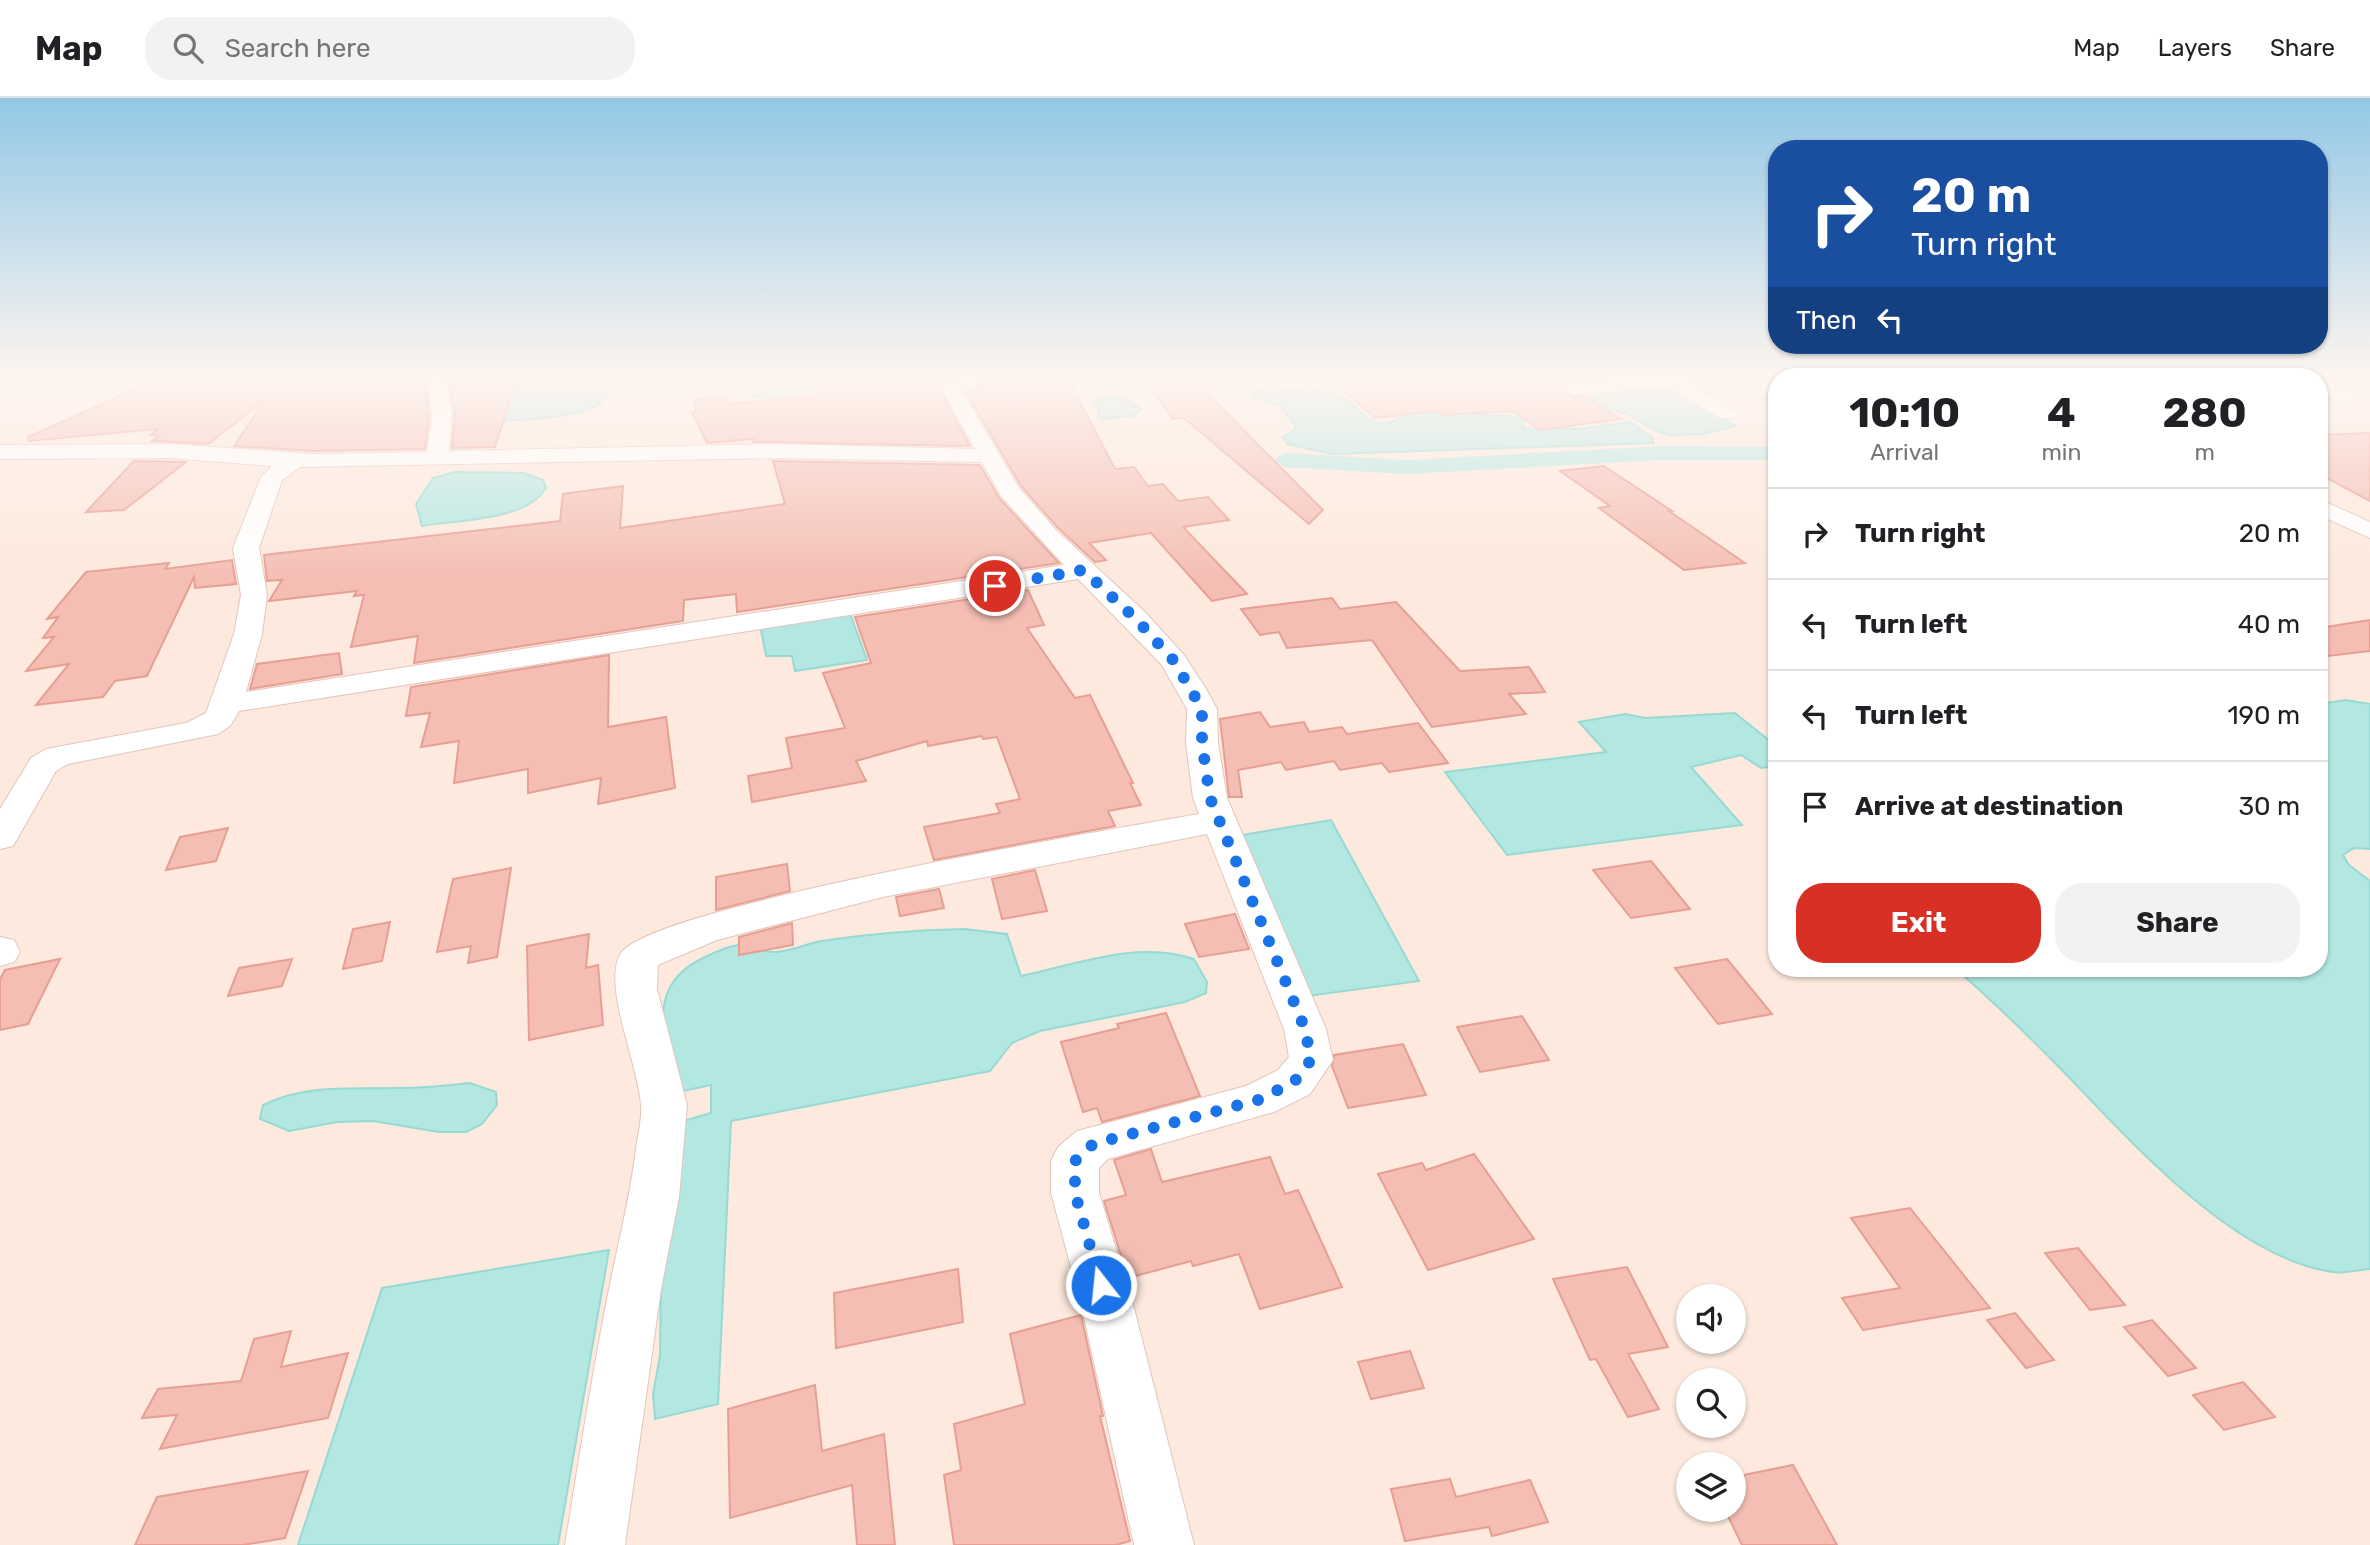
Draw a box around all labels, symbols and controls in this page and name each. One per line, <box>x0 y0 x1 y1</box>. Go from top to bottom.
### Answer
search box <box>145 17 635 80</box>
text: Map <box>35 29 103 68</box>
icon: search <box>169 29 207 67</box>
text: Search here <box>225 33 370 64</box>
text: Map <box>2073 34 2120 62</box>
text: Layers <box>2158 34 2232 62</box>
text: Share <box>2270 34 2335 62</box>
text: 20 m <box>1911 166 2032 224</box>
icon: right <box>1796 168 1887 259</box>
text: Turn right <box>1911 225 2056 263</box>
icon: left <box>1871 301 1909 339</box>
text: Then <box>1796 305 1857 336</box>
text: 10:10 <box>1849 388 1960 438</box>
text: 4 <box>2047 388 2076 438</box>
text: 280 <box>2163 388 2247 438</box>
text: Arrival <box>1870 438 1939 466</box>
text: min <box>2041 438 2081 466</box>
text: m <box>2194 438 2215 466</box>
icon: right <box>1796 515 1834 553</box>
text: Turn right <box>1855 518 1985 549</box>
text: 20 m <box>2239 518 2300 549</box>
pin <box>965 556 1025 616</box>
icon: arrive <box>976 567 1014 605</box>
icon: left <box>1796 606 1834 644</box>
text: Turn left <box>1855 609 1967 640</box>
text: 40 m <box>2238 609 2300 640</box>
icon: left <box>1796 697 1834 735</box>
text: Turn left <box>1855 700 1967 731</box>
text: 190 m <box>2227 700 2300 731</box>
icon: arrive <box>1796 788 1834 826</box>
text: Arrive at destination <box>1855 791 2123 822</box>
text: 30 m <box>2238 791 2300 822</box>
button: Exit <box>1796 883 2041 963</box>
button: Share <box>2055 883 2300 963</box>
position arrow <box>1064 1248 1138 1322</box>
map controls <box>1676 1284 1746 1522</box>
button: sound <box>1676 1284 1746 1354</box>
button: search <box>1676 1368 1746 1438</box>
button: layers <box>1676 1452 1746 1522</box>

